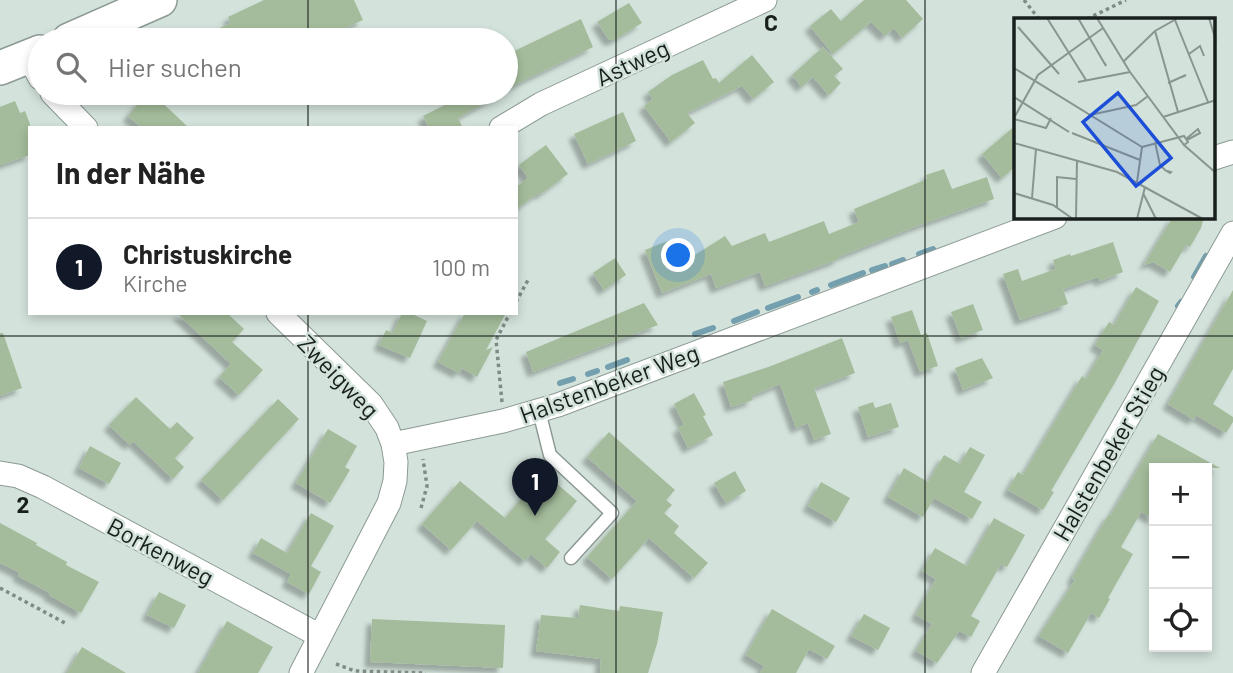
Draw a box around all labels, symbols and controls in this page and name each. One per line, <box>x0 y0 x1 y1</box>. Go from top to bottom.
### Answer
text: C <box>764 8 778 36</box>
inset map <box>1014 18 1216 219</box>
search box <box>28 28 518 105</box>
street label: Astweg <box>591 33 673 91</box>
icon: search <box>52 48 90 86</box>
text: Hier suchen <box>108 51 242 82</box>
text: In der Nähe <box>56 154 206 190</box>
text: Christuskirche <box>123 238 292 269</box>
your location <box>661 238 695 272</box>
text: 1 <box>75 253 83 281</box>
text: 100 m <box>432 253 490 281</box>
text: Kirche <box>123 269 188 297</box>
street label: Zweigweg <box>292 328 386 424</box>
street label: Halstenbeker Weg <box>516 337 702 429</box>
street label: Halstenbeker Stieg <box>1046 360 1170 546</box>
pin: 1 <box>512 458 558 516</box>
map controls <box>1149 463 1212 652</box>
button: + <box>1149 463 1212 526</box>
text: 2 <box>17 490 29 518</box>
street label: Borkenweg <box>103 511 219 591</box>
button: − <box>1149 526 1212 589</box>
button: locate <box>1149 589 1212 652</box>

